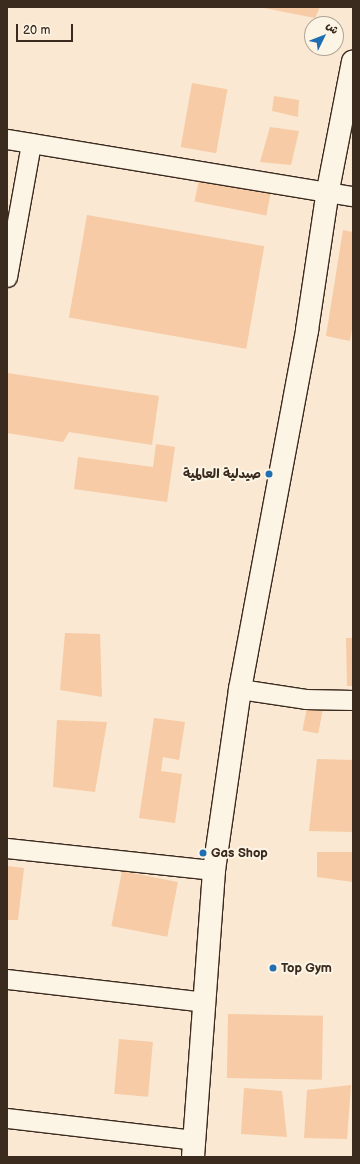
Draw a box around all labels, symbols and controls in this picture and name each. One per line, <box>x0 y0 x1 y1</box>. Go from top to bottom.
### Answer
scale bar <box>18 16 75 42</box>
north arrow <box>304 16 344 56</box>
text: ش <box>324 19 341 37</box>
text: 20 m <box>23 23 50 38</box>
place label: صيدلية العالمية <box>183 466 261 482</box>
marker: صيدلية العالمية <box>264 469 274 479</box>
place label: Gas Shop <box>211 845 268 861</box>
marker: Gas Shop <box>198 848 208 858</box>
place label: Top Gym <box>281 960 332 976</box>
marker: Top Gym <box>268 963 278 973</box>

